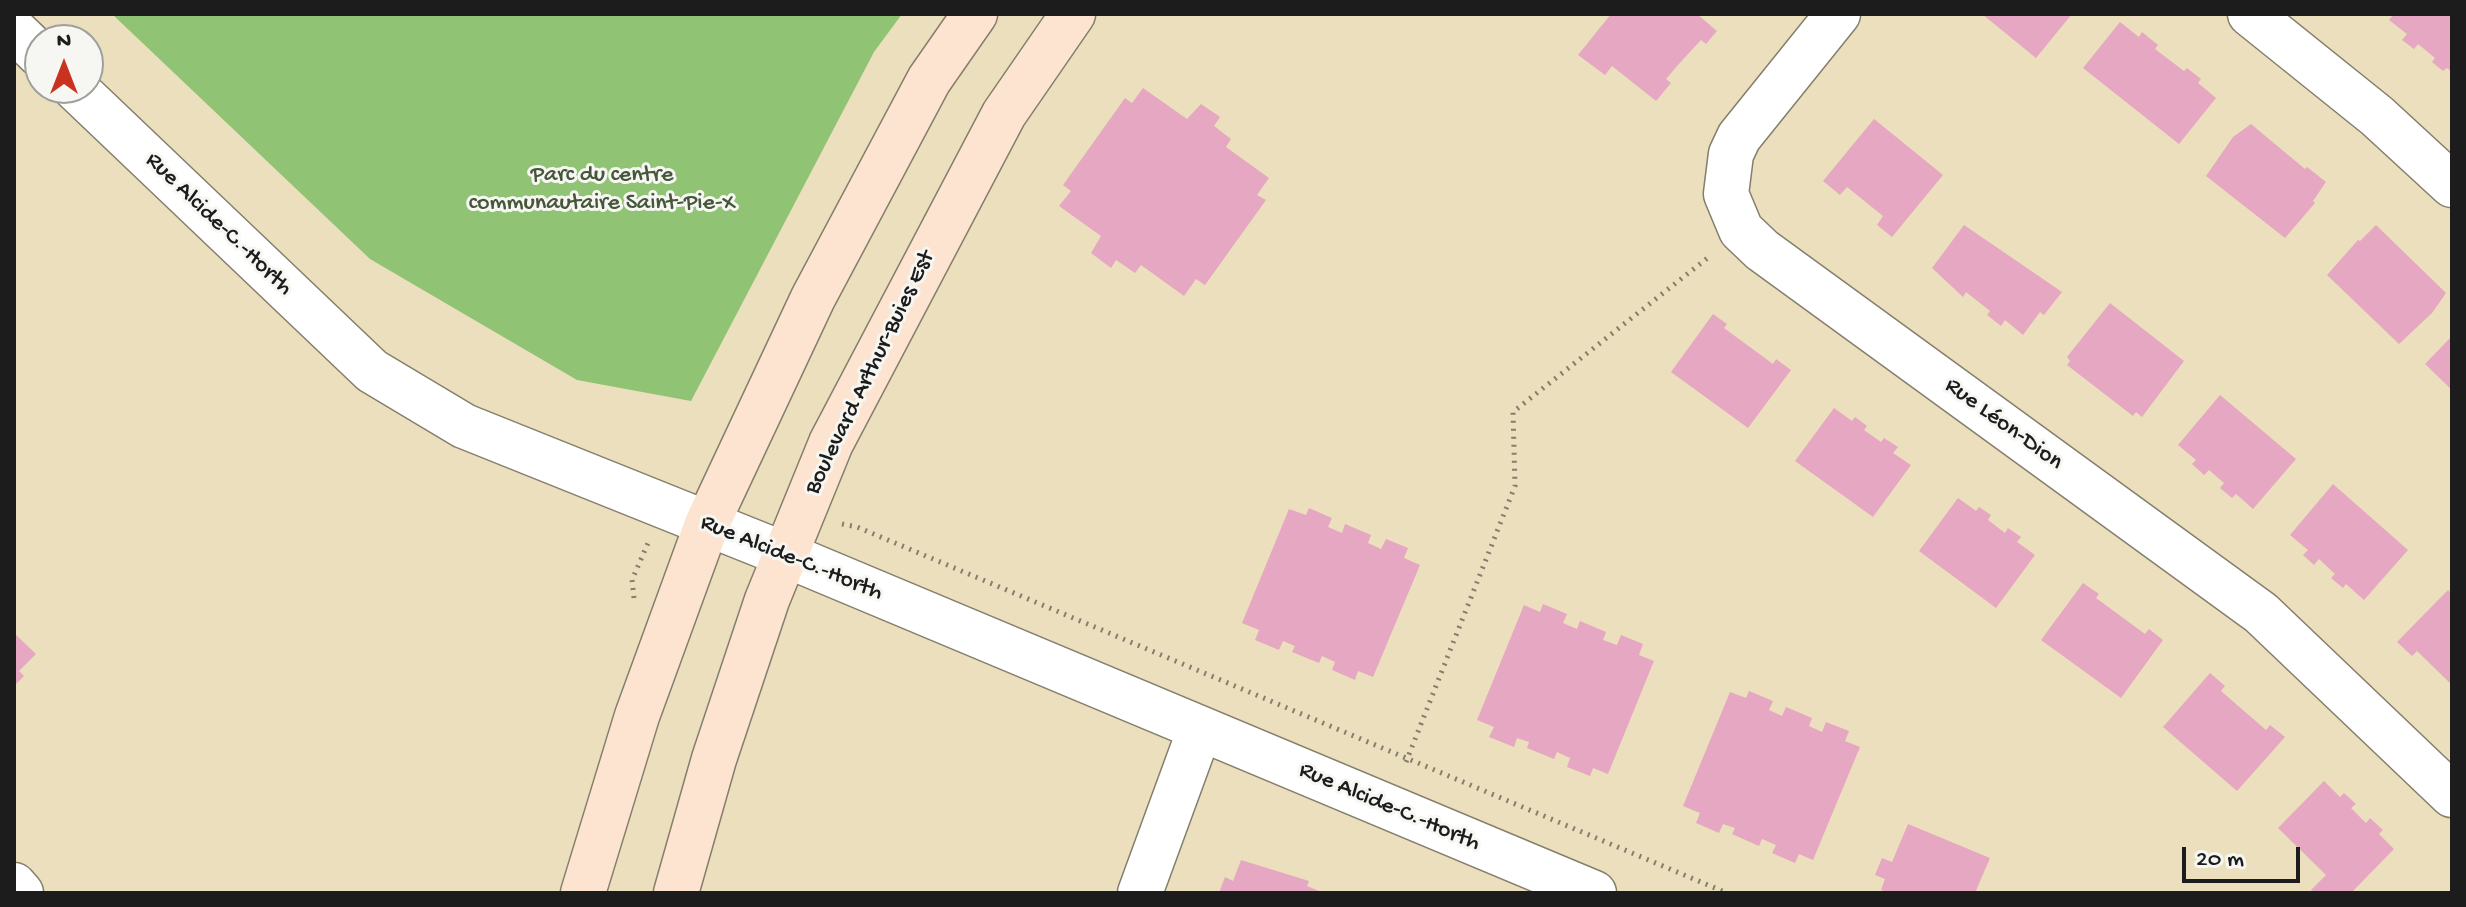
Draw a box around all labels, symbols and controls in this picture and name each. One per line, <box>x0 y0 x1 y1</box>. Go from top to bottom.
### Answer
north arrow <box>24 24 104 104</box>
text: N <box>57 29 71 55</box>
street label: Rue Alcide-C.-Horth <box>138 147 298 303</box>
park label: Parc du centre communautaire Saint-Pie-X <box>469 162 735 218</box>
street label: Boulevard Arthur-Buies Est <box>799 246 943 500</box>
street label: Rue Léon-Dion <box>1938 372 2068 478</box>
street label: Rue Alcide-C.-Horth <box>696 509 886 609</box>
street label: Rue Alcide-C.-Horth <box>1294 757 1484 859</box>
scale bar <box>2186 831 2304 881</box>
text: 20 m <box>2196 846 2244 875</box>

